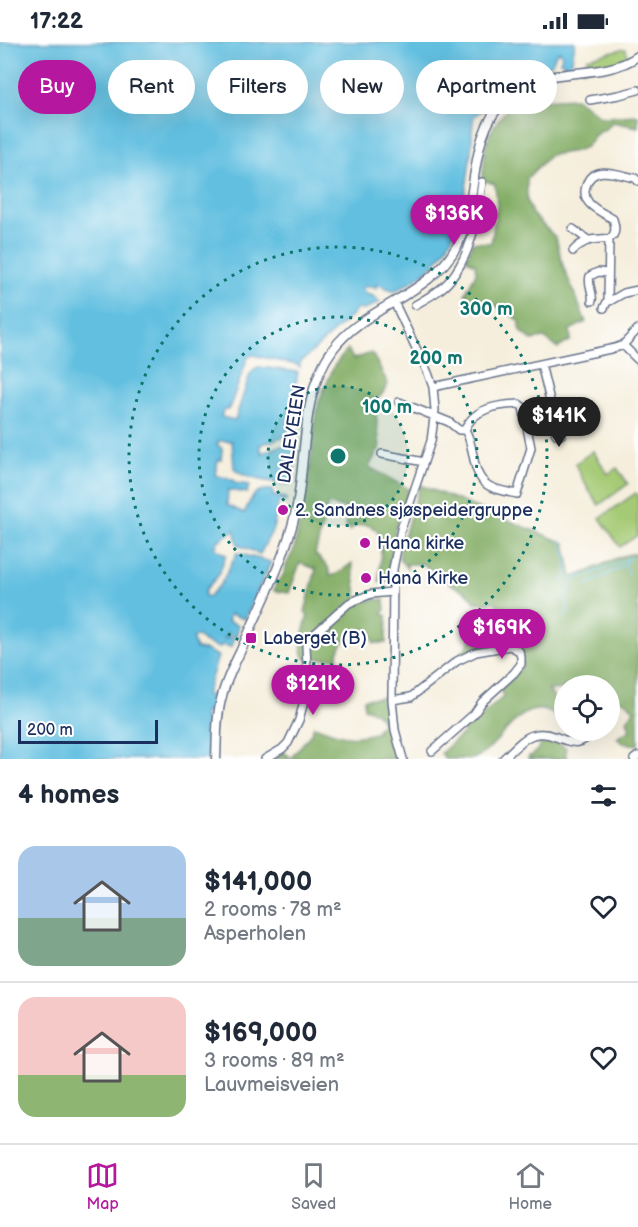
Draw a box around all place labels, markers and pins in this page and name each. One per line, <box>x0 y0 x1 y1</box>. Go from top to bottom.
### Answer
pin: $136K <box>412 195 496 246</box>
pin: $141K <box>517 397 601 448</box>
centre of rings <box>328 446 348 466</box>
place label: 2. Sandnes sjøspeidergruppe <box>295 500 533 521</box>
marker: 2. Sandnes sjøspeidergruppe <box>276 503 290 517</box>
place label: Hana kirke <box>377 533 465 554</box>
marker: Hana kirke <box>358 536 372 550</box>
place label: Hana Kirke <box>378 568 468 589</box>
marker: Hana Kirke <box>359 571 373 585</box>
pin: $169K <box>460 609 544 660</box>
place label: Laberget (B) <box>263 628 367 649</box>
marker: Laberget (B) <box>244 631 258 645</box>
pin: $121K <box>271 665 355 716</box>

